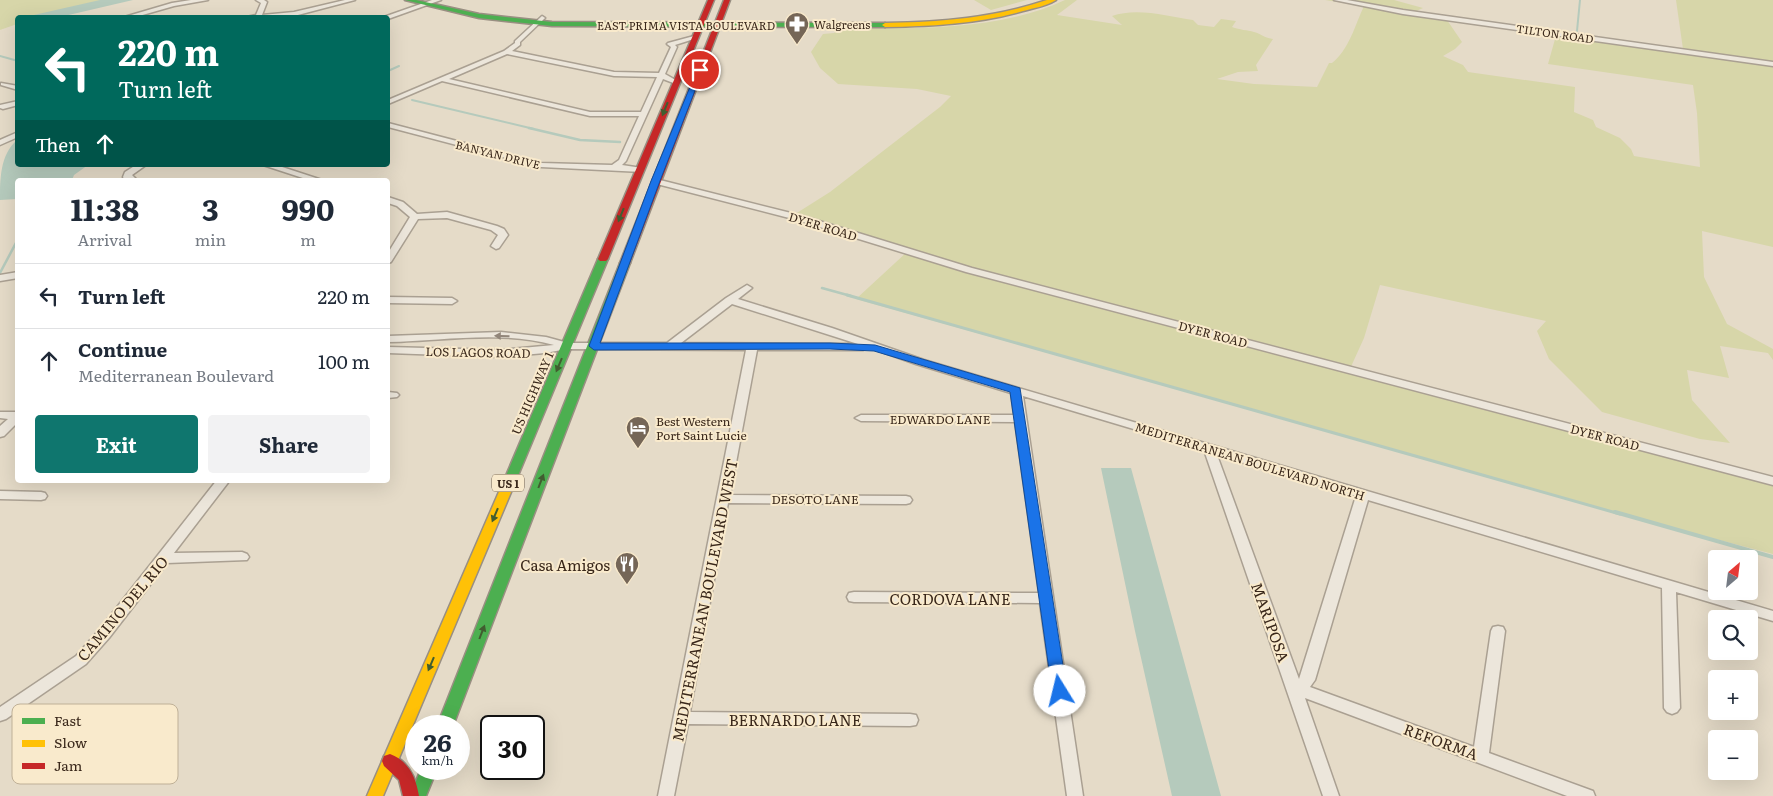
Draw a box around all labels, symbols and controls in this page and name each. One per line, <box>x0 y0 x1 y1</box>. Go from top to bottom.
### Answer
pharmacy icon: Walgreens <box>784 11 810 45</box>
place label: Walgreens <box>814 16 870 32</box>
street label: EAST PRIMA VISTA BOULEVARD <box>597 17 775 33</box>
street label: TILTON ROAD <box>1515 20 1595 46</box>
text: 220 m <box>118 25 219 77</box>
icon: left <box>35 35 100 100</box>
pin <box>679 49 721 91</box>
icon: arrive <box>686 56 714 84</box>
text: Turn left <box>118 72 212 105</box>
one-way arrow <box>660 102 668 116</box>
text: Then <box>35 130 81 158</box>
icon: ahead <box>91 130 119 158</box>
street label: BANYAN DRIVE <box>454 136 542 172</box>
text: 11:38 <box>70 186 139 230</box>
text: 3 <box>202 186 219 230</box>
text: 990 <box>282 186 335 230</box>
street label: DYER ROAD <box>787 207 859 245</box>
one-way arrow <box>617 208 625 223</box>
text: Arrival <box>78 227 132 251</box>
text: min <box>195 227 226 251</box>
text: m <box>300 227 316 251</box>
icon: left <box>35 282 63 310</box>
text: Turn left <box>78 282 165 310</box>
text: 220 m <box>318 282 370 310</box>
street label: DYER ROAD <box>1177 316 1249 352</box>
one-way arrow <box>494 332 510 340</box>
text: Continue <box>78 335 167 363</box>
street label: LOS LAGOS ROAD <box>425 342 531 362</box>
icon: ahead <box>35 347 63 375</box>
text: 100 m <box>318 347 370 375</box>
street label: US HIGHWAY 1 <box>506 349 558 437</box>
one-way arrow <box>554 358 562 372</box>
text: Mediterranean Boulevard <box>78 363 274 387</box>
street label: EDWARDO LANE <box>890 410 991 428</box>
place label: Best Western Port Saint Lucie <box>656 412 747 444</box>
button: Exit <box>35 415 198 473</box>
button: Share <box>208 415 370 473</box>
hotel icon: Best Western Port Saint Lucie <box>625 415 651 449</box>
street label: MEDITERRANEAN BOULEVARD NORTH <box>1133 417 1367 505</box>
street label: DYER ROAD <box>1569 419 1641 455</box>
street label: MEDITERRANEAN BOULEVARD WEST <box>665 456 743 744</box>
one-way arrow <box>538 473 546 488</box>
road number: US 1 <box>492 474 524 492</box>
street label: DESOTO LANE <box>771 490 859 508</box>
one-way arrow <box>491 508 499 523</box>
street label: CAMINO DEL RIO <box>71 550 173 666</box>
north arrow <box>1708 550 1758 600</box>
map controls <box>1708 550 1758 780</box>
restaurant icon: Casa Amigos <box>614 551 640 585</box>
place label: Casa Amigos <box>520 553 610 576</box>
street label: MARIPOSA <box>1246 579 1296 665</box>
street label: CORDOVA LANE <box>890 587 1010 610</box>
button: search <box>1708 610 1758 660</box>
one-way arrow <box>478 624 486 639</box>
one-way arrow <box>427 657 435 671</box>
position arrow <box>1033 664 1085 716</box>
button: + <box>1708 670 1758 720</box>
legend <box>12 704 178 784</box>
street label: BERNARDO LANE <box>729 708 861 731</box>
text: Fast <box>54 710 82 730</box>
speed limit sign: 30 <box>480 715 545 780</box>
street label: REFORMA <box>1400 717 1482 765</box>
text: 26 <box>423 723 452 760</box>
button: − <box>1708 730 1758 780</box>
text: Slow <box>54 732 87 752</box>
text: km/h <box>422 751 453 769</box>
text: Jam <box>54 755 83 775</box>

